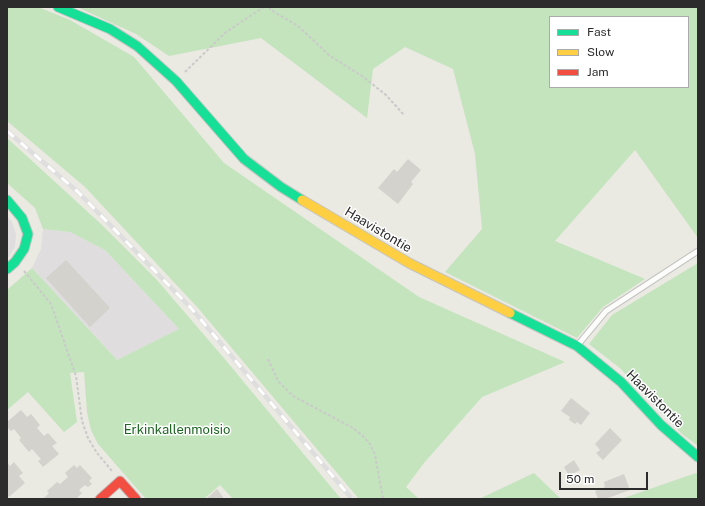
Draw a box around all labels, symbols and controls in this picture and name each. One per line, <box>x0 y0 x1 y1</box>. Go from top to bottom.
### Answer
legend <box>549 16 689 88</box>
text: Fast <box>587 25 611 39</box>
text: Slow <box>587 45 614 59</box>
text: Jam <box>587 65 609 79</box>
street label: Haavistontie <box>342 204 414 256</box>
street label: Haavistontie <box>623 367 687 431</box>
park label: Erkinkallenmoisio <box>124 422 230 438</box>
scale bar <box>561 464 650 490</box>
text: 50 m <box>566 472 594 486</box>

